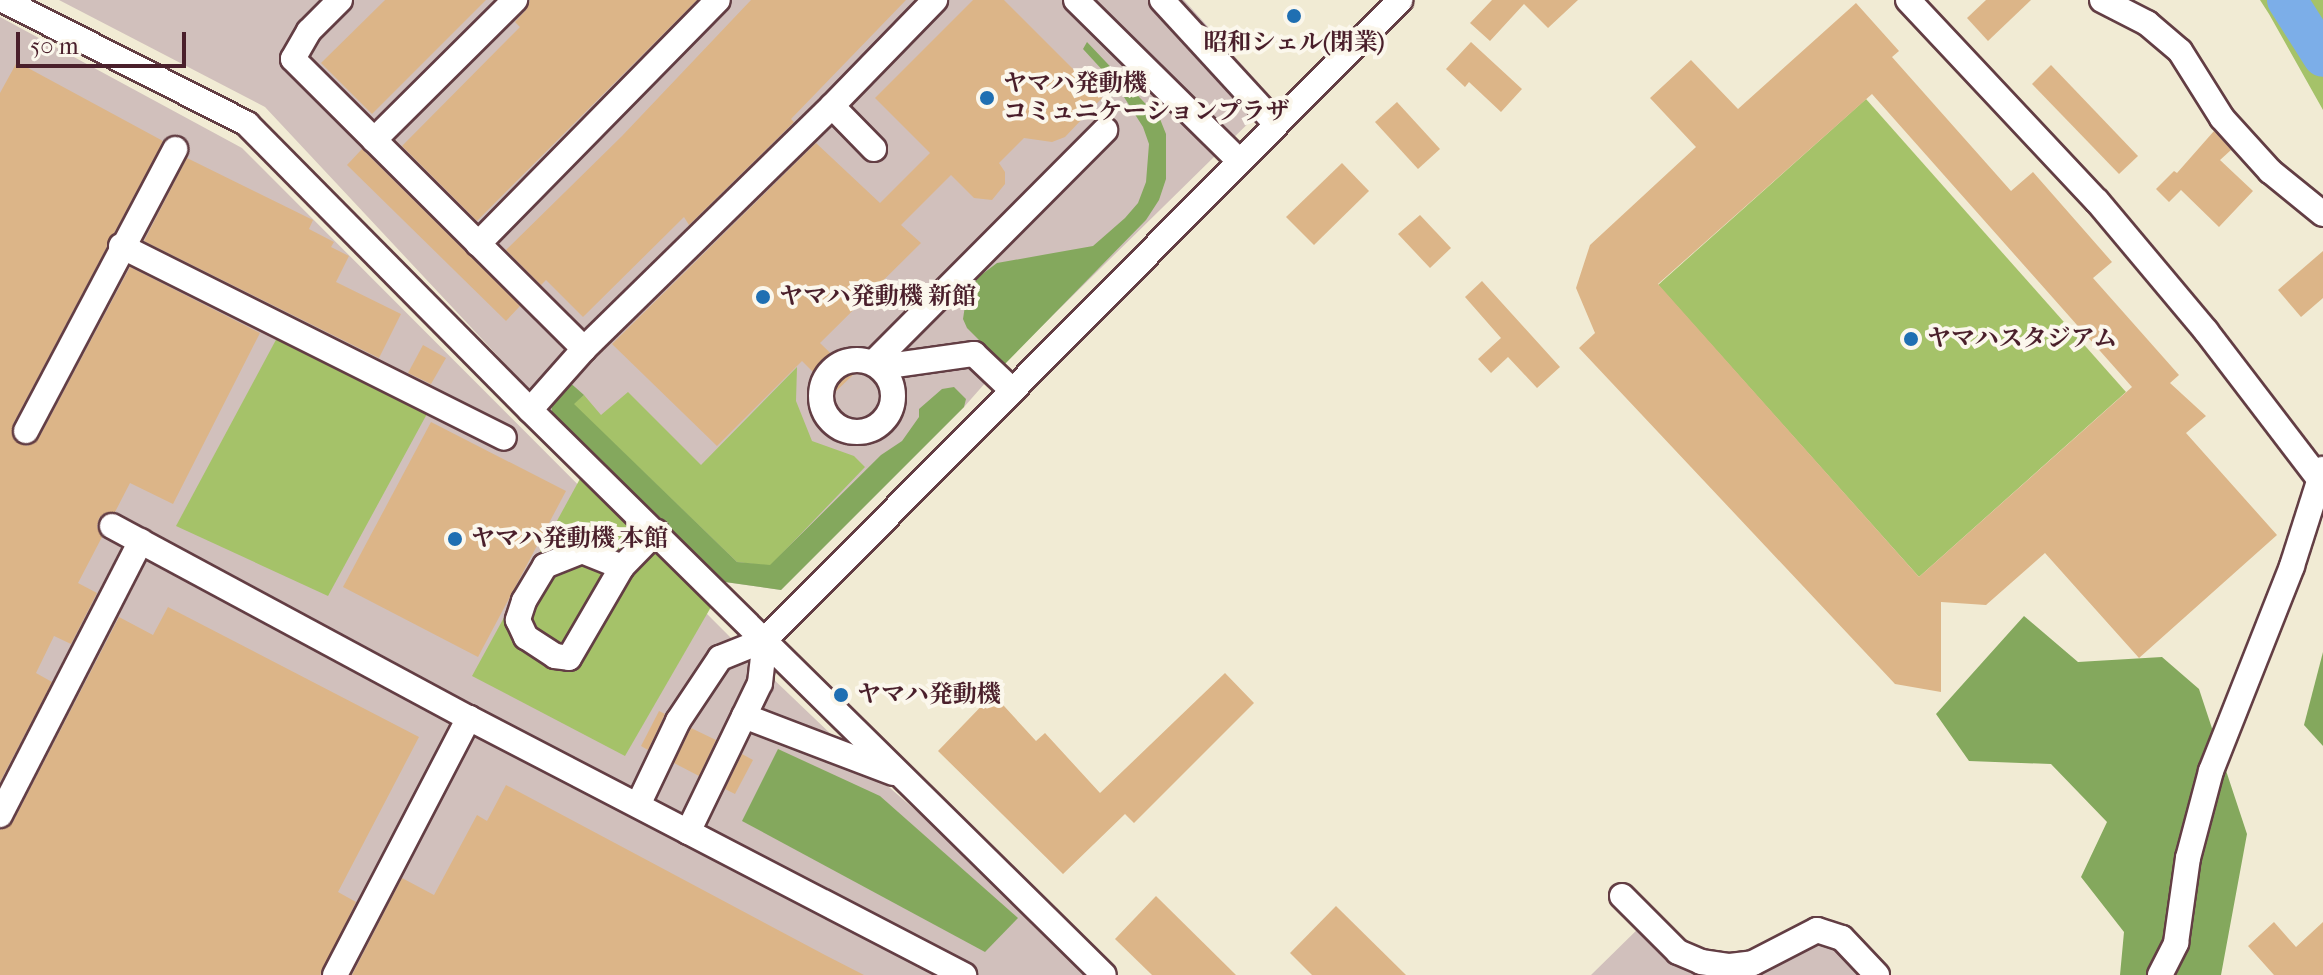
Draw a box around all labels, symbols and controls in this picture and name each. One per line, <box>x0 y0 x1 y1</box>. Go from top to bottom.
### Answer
marker: 昭和シェル(閉業) <box>1285 7 1303 25</box>
scale bar <box>20 16 190 66</box>
place label: 昭和シェル(閉業) <box>1203 29 1385 57</box>
text: 50 m <box>30 32 79 60</box>
place label: ヤマハ発動機 コミュニケーションプラザ <box>1003 70 1291 126</box>
marker: ヤマハ発動機 コミュニケーションプラザ <box>978 89 996 107</box>
place label: ヤマハ発動機 新館 <box>779 283 976 311</box>
marker: ヤマハ発動機 新館 <box>754 288 772 306</box>
place label: ヤマハスタジアム <box>1927 325 2119 353</box>
marker: ヤマハスタジアム <box>1902 330 1920 348</box>
place label: ヤマハ発動機 本館 <box>471 525 668 553</box>
marker: ヤマハ発動機 本館 <box>446 530 464 548</box>
place label: ヤマハ発動機 <box>857 681 1001 709</box>
marker: ヤマハ発動機 <box>832 686 850 704</box>

